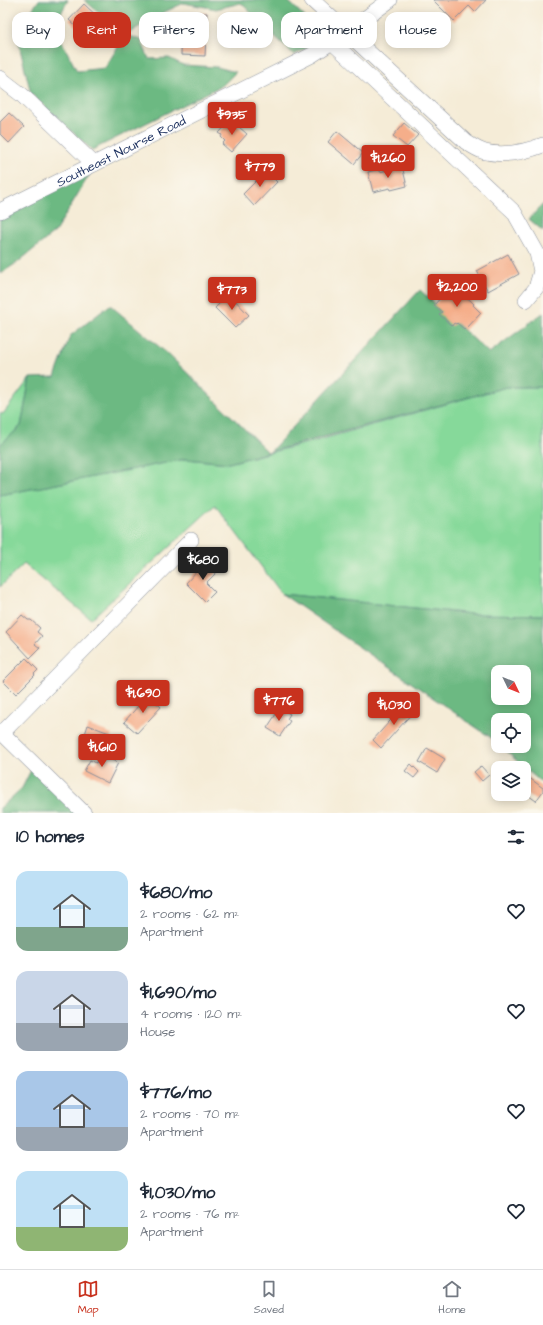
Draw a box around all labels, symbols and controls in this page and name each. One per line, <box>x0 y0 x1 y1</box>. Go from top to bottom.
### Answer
chip: Buy <box>12 12 65 48</box>
chip: Rent <box>73 12 131 48</box>
chip: Filters <box>139 12 209 48</box>
chip: New <box>217 12 273 48</box>
chip: Apartment <box>281 12 377 48</box>
chip: House <box>385 12 451 48</box>
pin: $935 <box>208 102 256 136</box>
text: $935 <box>217 106 247 124</box>
street label: Southeast Nourse Road <box>53 111 189 191</box>
pin: $1,260 <box>355 145 421 179</box>
text: $1,260 <box>370 149 406 167</box>
pin: $779 <box>236 154 284 188</box>
text: $779 <box>245 158 275 176</box>
pin: $2,200 <box>424 274 490 308</box>
pin: $773 <box>208 277 256 311</box>
text: $2,200 <box>437 278 477 296</box>
text: $773 <box>217 281 247 299</box>
pin: $680 <box>179 547 227 581</box>
text: $680 <box>187 551 219 569</box>
north arrow <box>491 665 531 705</box>
map controls <box>491 665 531 801</box>
pin: $1,690 <box>110 680 176 714</box>
text: $1,690 <box>126 684 160 702</box>
pin: $776 <box>255 688 303 722</box>
text: $776 <box>263 692 295 710</box>
pin: $1,030 <box>361 692 427 726</box>
text: $1,030 <box>377 696 411 714</box>
button: locate <box>491 713 531 753</box>
pin: $1,610 <box>69 734 135 768</box>
text: $1,610 <box>87 738 117 756</box>
button: layers <box>491 761 531 801</box>
text: 10 homes <box>16 825 85 849</box>
icon: filters <box>505 826 527 848</box>
text: $680/mo <box>140 881 212 905</box>
icon: home <box>48 887 96 935</box>
icon: heart <box>505 900 527 922</box>
text: 2 rooms · 62 m² <box>140 905 239 923</box>
text: Apartment <box>140 923 204 941</box>
text: $1,690/mo <box>140 981 216 1005</box>
icon: home <box>48 987 96 1035</box>
icon: heart <box>505 1000 527 1022</box>
text: 4 rooms · 120 m² <box>140 1005 242 1023</box>
text: House <box>140 1023 175 1041</box>
text: $776/mo <box>140 1081 212 1105</box>
icon: home <box>48 1087 96 1135</box>
icon: heart <box>505 1100 527 1122</box>
text: 2 rooms · 70 m² <box>140 1105 240 1123</box>
text: Apartment <box>140 1123 204 1141</box>
text: $1,030/mo <box>140 1181 215 1205</box>
icon: home <box>48 1187 96 1235</box>
icon: heart <box>505 1200 527 1222</box>
text: 2 rooms · 76 m² <box>140 1205 240 1223</box>
text: Apartment <box>140 1223 204 1241</box>
tab: Map <box>77 1278 99 1317</box>
tab: Saved <box>254 1278 284 1317</box>
tab: Home <box>438 1278 466 1317</box>

